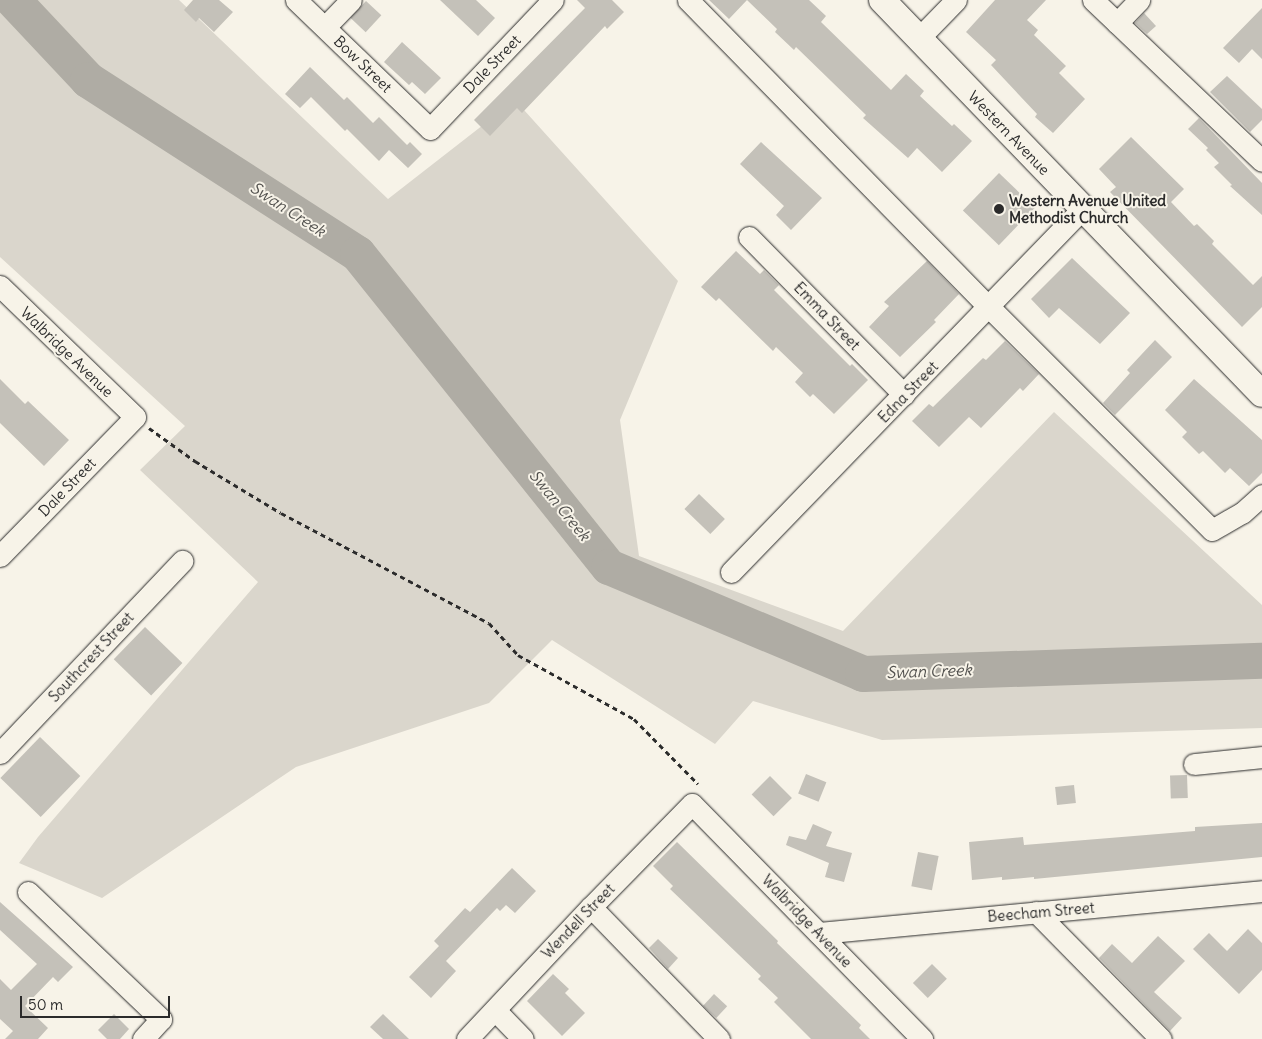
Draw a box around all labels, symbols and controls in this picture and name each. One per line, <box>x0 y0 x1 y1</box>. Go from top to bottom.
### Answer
street label: Dale Street <box>460 31 524 97</box>
street label: Bow Street <box>330 32 396 96</box>
street label: Western Avenue <box>964 87 1054 179</box>
water label: Swan Creek <box>247 178 329 240</box>
place label: Western Avenue United Methodist Church <box>1009 191 1166 226</box>
marker: Western Avenue United Methodist Church <box>993 203 1005 215</box>
street label: Emma Street <box>790 278 864 354</box>
street label: Walbridge Avenue <box>17 303 117 401</box>
street label: Edna Street <box>874 358 942 426</box>
street label: Dale Street <box>35 454 99 520</box>
water label: Swan Creek <box>526 466 594 544</box>
street label: Southcrest Street <box>45 608 137 706</box>
water label: Swan Creek <box>886 660 972 682</box>
street label: Walbridge Avenue <box>758 871 856 971</box>
street label: Wendell Street <box>538 880 618 962</box>
street label: Beecham Street <box>987 898 1095 926</box>
scale bar <box>22 986 172 1018</box>
text: 50 m <box>28 995 63 1014</box>

